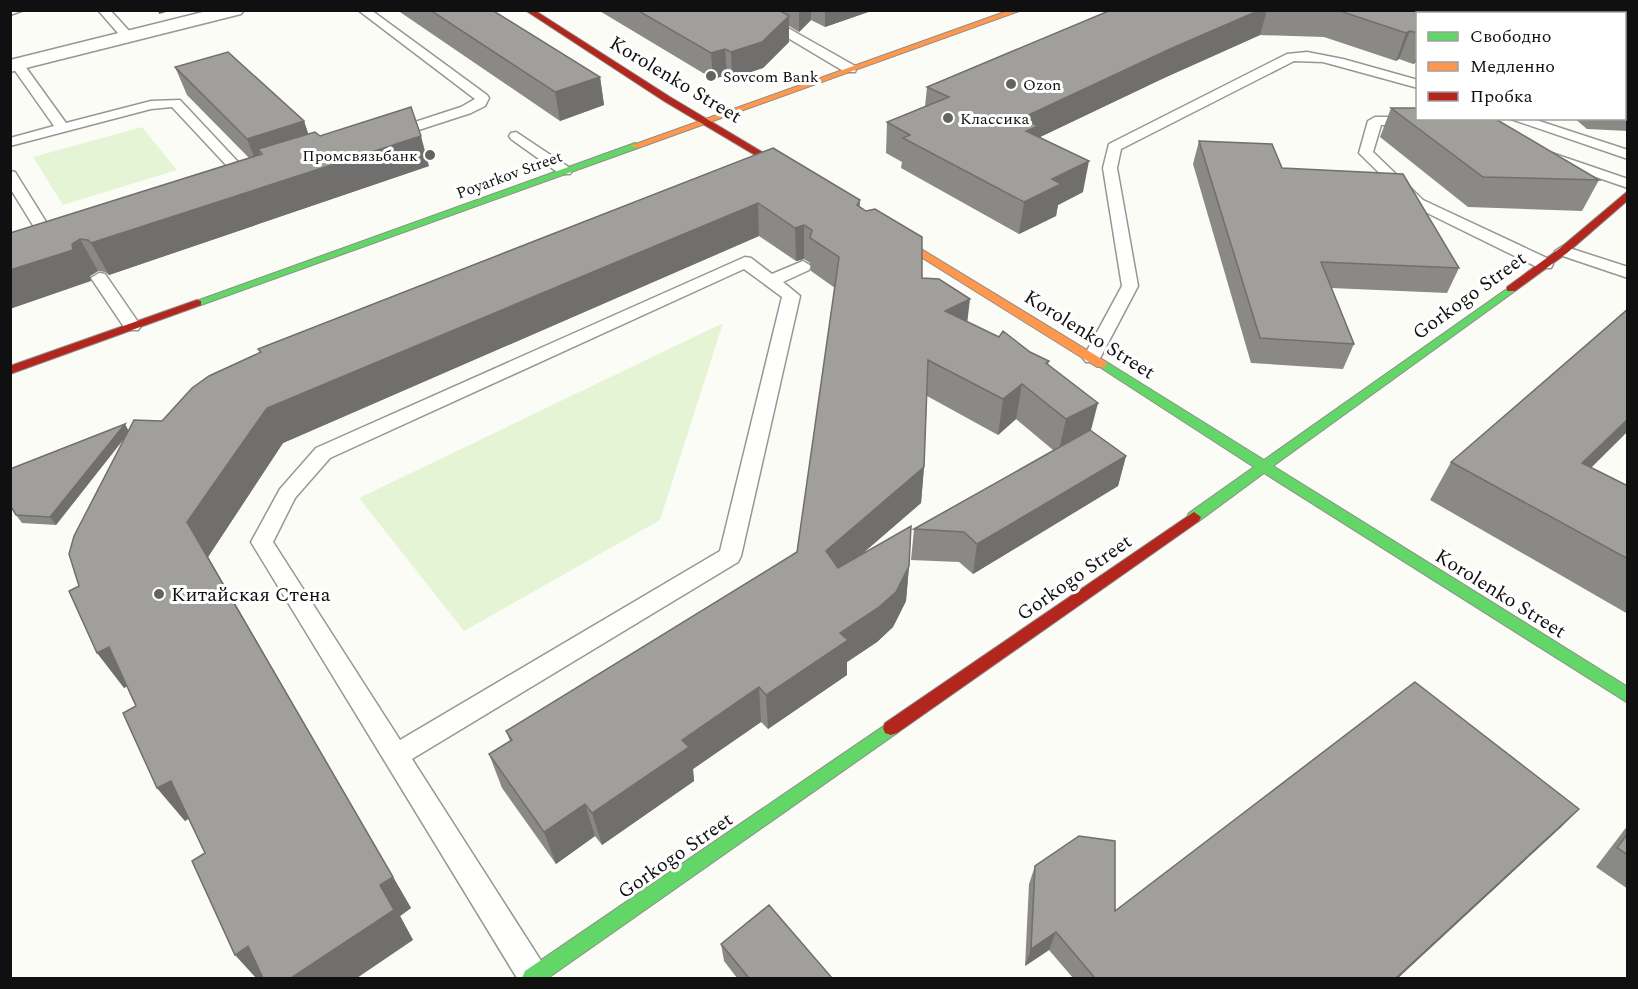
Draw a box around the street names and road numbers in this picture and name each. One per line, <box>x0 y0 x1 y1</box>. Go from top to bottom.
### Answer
street label: Korolenko Street <box>604 28 747 131</box>
street label: Poyarkov Street <box>453 145 566 205</box>
street label: Gorkogo Street <box>1406 244 1533 348</box>
street label: Korolenko Street <box>1018 282 1161 387</box>
street label: Gorkogo Street <box>1011 527 1138 629</box>
street label: Korolenko Street <box>1429 541 1572 646</box>
street label: Gorkogo Street <box>612 805 739 907</box>

